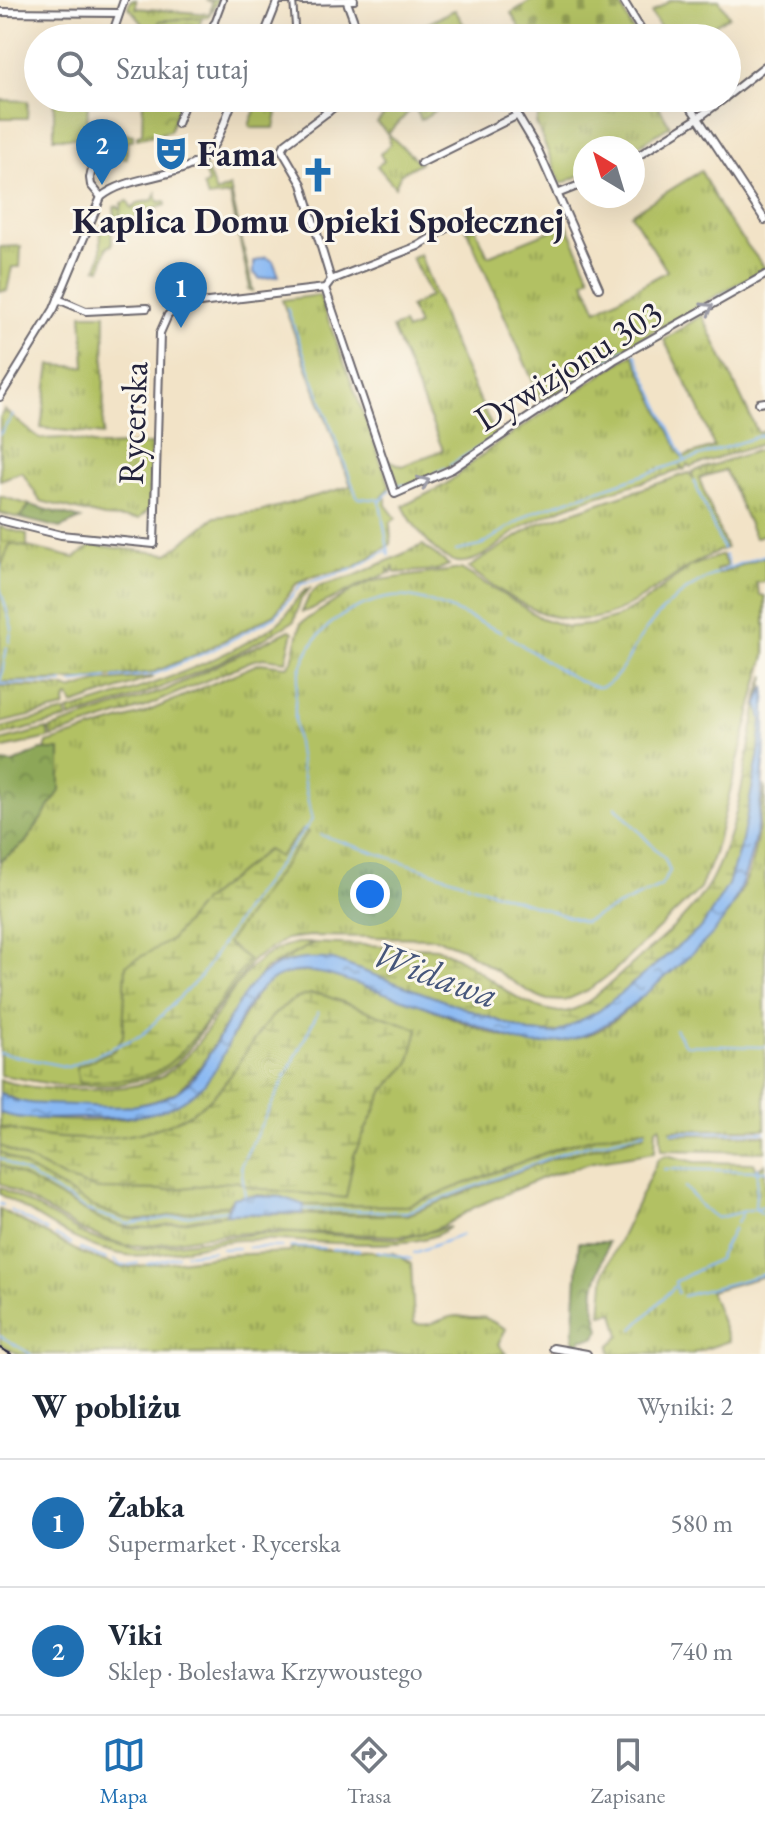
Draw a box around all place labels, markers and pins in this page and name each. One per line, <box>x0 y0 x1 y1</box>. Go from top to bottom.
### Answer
pin: 2 <box>76 119 128 185</box>
place label: Fama <box>197 130 277 177</box>
theatre icon: Fama <box>152 134 190 172</box>
church icon: Kaplica Domu Opieki Społecznej <box>299 156 337 194</box>
place label: Kaplica Domu Opieki Społecznej <box>72 197 564 244</box>
pin: 1 <box>155 262 207 328</box>

